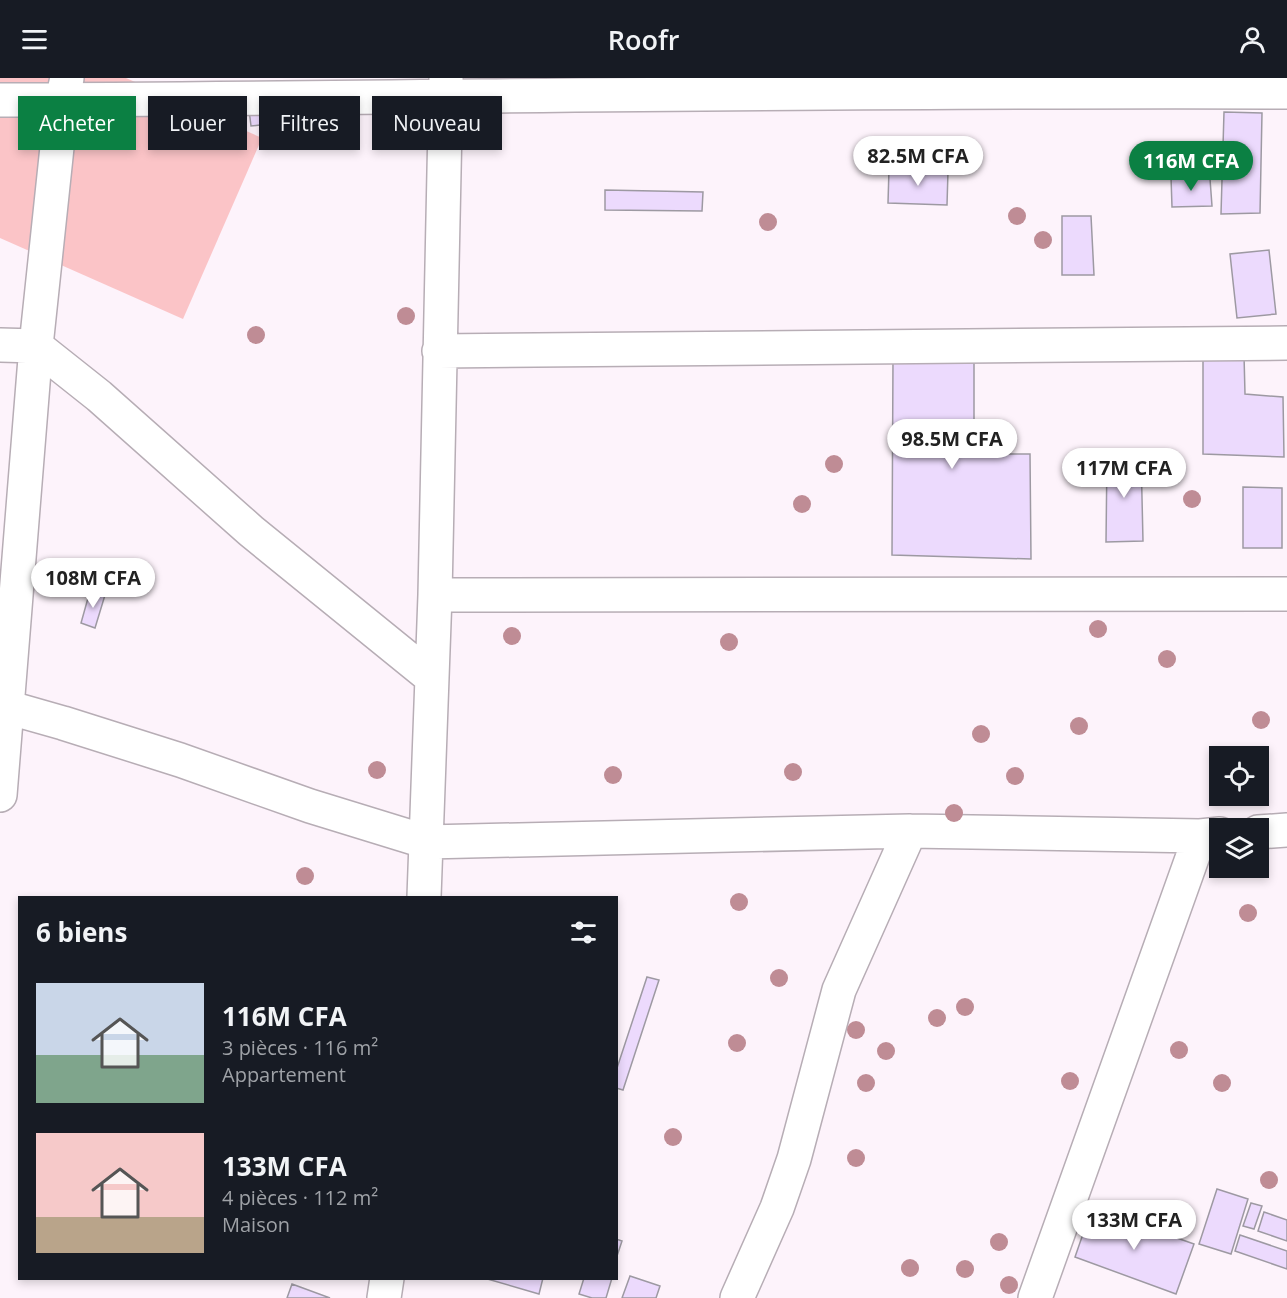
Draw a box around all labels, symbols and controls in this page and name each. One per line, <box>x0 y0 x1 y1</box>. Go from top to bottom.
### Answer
text: Roofr <box>608 21 679 58</box>
icon: menu <box>18 23 51 56</box>
icon: person <box>1236 23 1269 56</box>
chip: Acheter <box>18 96 136 150</box>
chip: Louer <box>148 96 247 150</box>
chip: Filtres <box>259 96 360 150</box>
chip: Nouveau <box>372 96 502 150</box>
pin: 82.5M CFA <box>849 136 987 187</box>
pin: 116M CFA <box>1129 141 1253 192</box>
text: 82.5M CFA <box>867 142 969 169</box>
text: 116M CFA <box>1143 147 1239 174</box>
pin: 98.5M CFA <box>883 419 1021 470</box>
text: 98.5M CFA <box>901 425 1003 452</box>
pin: 117M CFA <box>1062 448 1186 499</box>
text: 117M CFA <box>1076 454 1172 481</box>
pin: 108M CFA <box>31 558 155 609</box>
text: 108M CFA <box>45 564 141 591</box>
map controls <box>1209 746 1269 878</box>
button: locate <box>1209 746 1269 806</box>
button: layers <box>1209 818 1269 878</box>
text: 6 biens <box>36 914 127 950</box>
icon: filters <box>567 916 600 949</box>
text: 116M CFA <box>222 998 347 1034</box>
icon: home <box>84 1007 156 1079</box>
text: 3 pièces · 116 m² <box>222 1034 378 1061</box>
text: Appartement <box>222 1061 346 1088</box>
text: 133M CFA <box>222 1148 347 1184</box>
icon: home <box>84 1157 156 1229</box>
text: 4 pièces · 112 m² <box>222 1184 378 1211</box>
pin: 133M CFA <box>1072 1200 1196 1251</box>
text: 133M CFA <box>1086 1206 1182 1233</box>
text: Maison <box>222 1211 290 1238</box>

